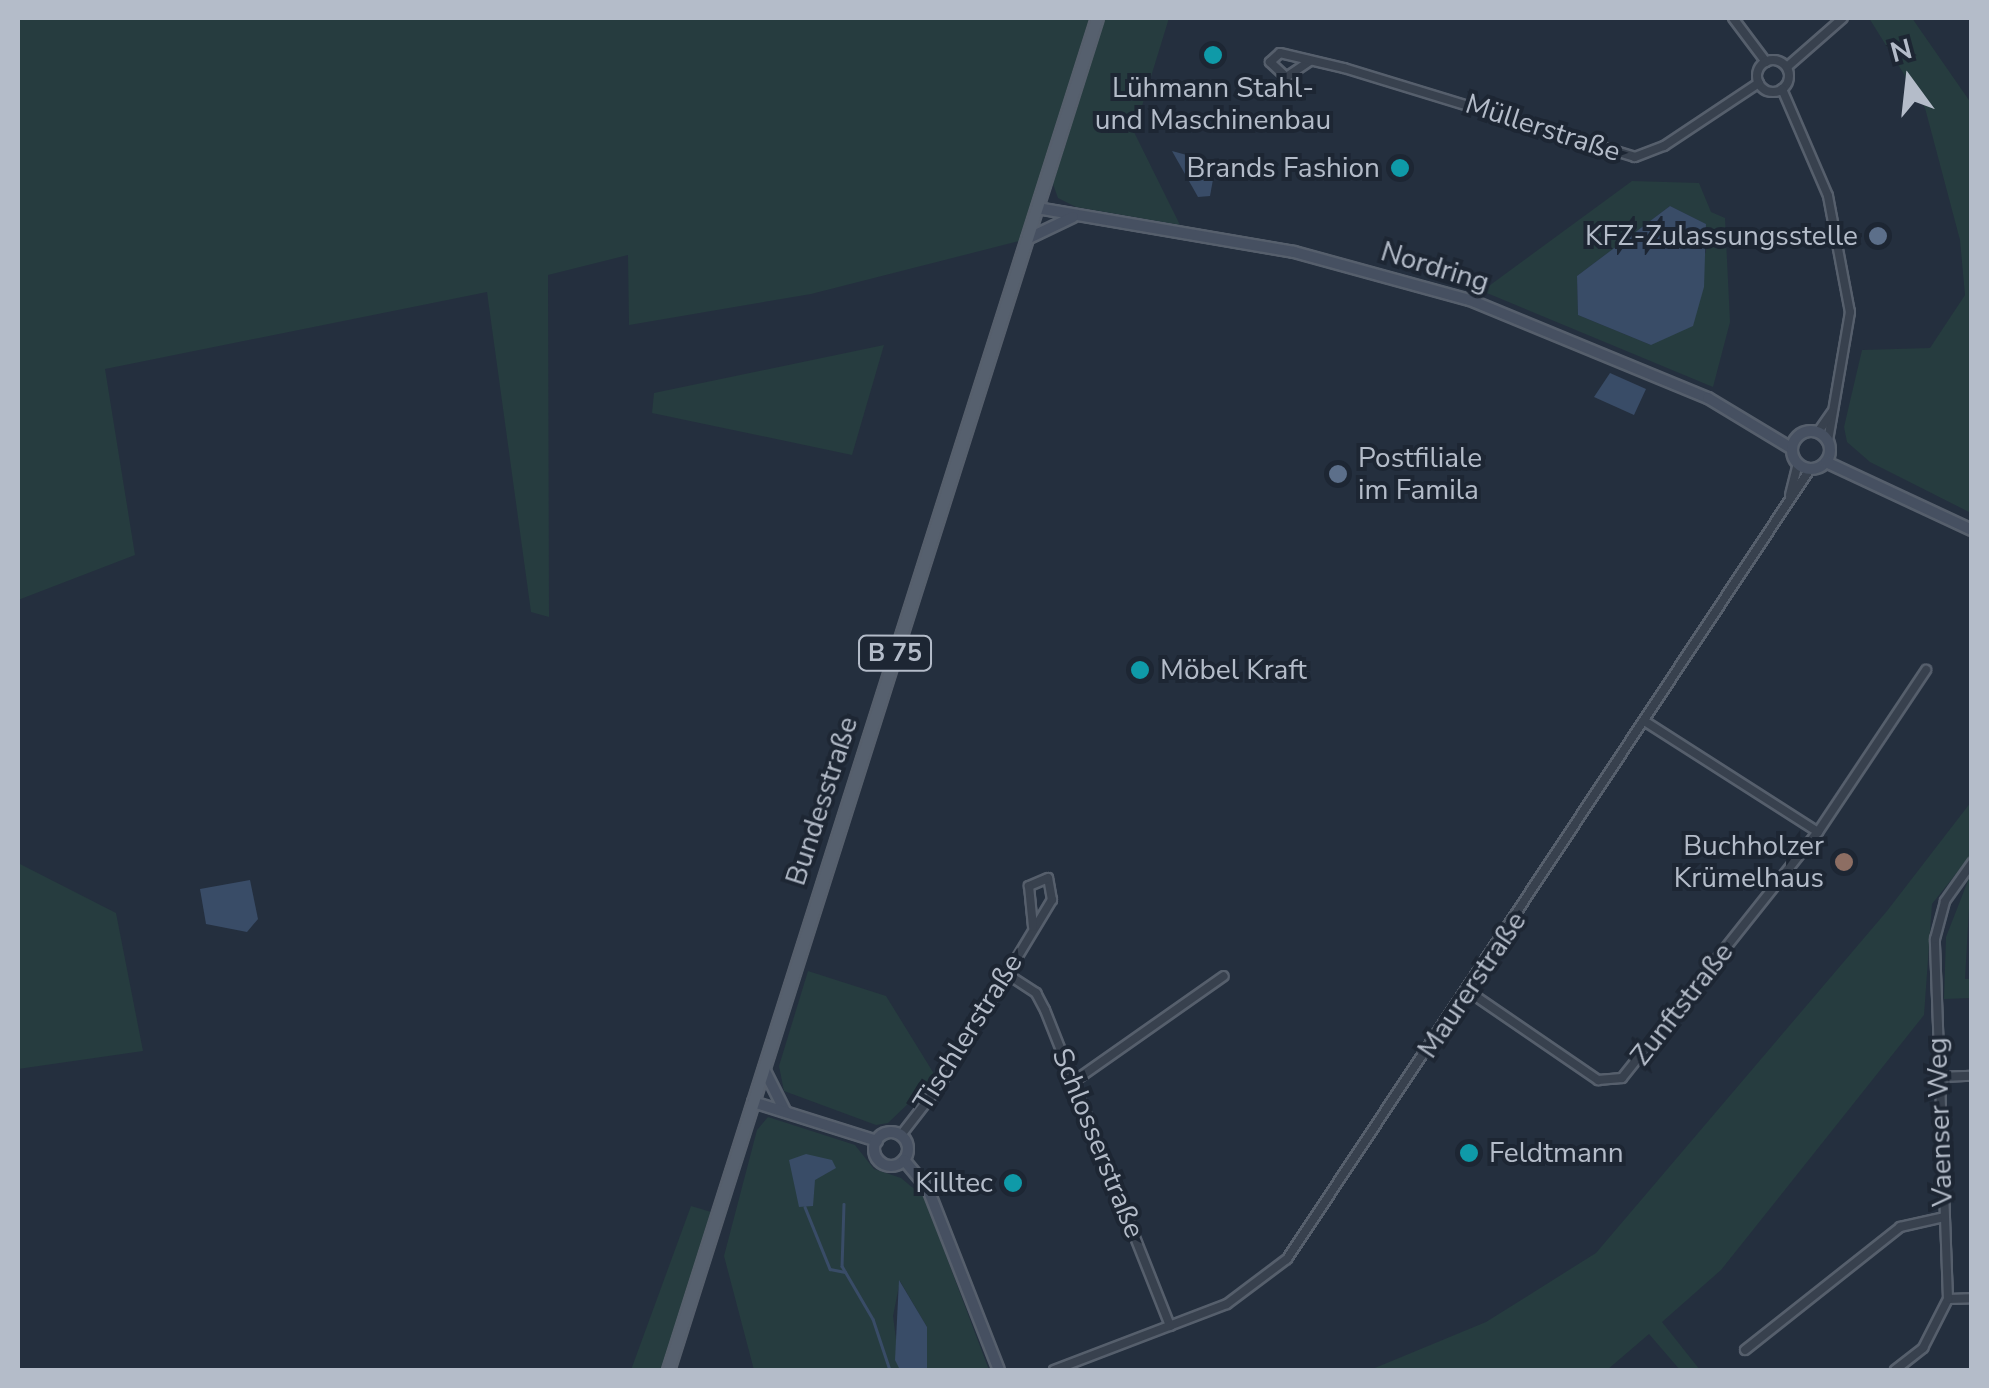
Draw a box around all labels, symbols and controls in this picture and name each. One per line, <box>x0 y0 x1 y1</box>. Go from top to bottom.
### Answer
north arrow <box>1859 30 1959 130</box>
text: N <box>1886 30 1916 72</box>
marker: Lühmann Stahl- und Maschinenbau <box>1202 44 1224 66</box>
place label: Lühmann Stahl- und Maschinenbau <box>1095 71 1331 137</box>
street label: Müllerstraße <box>1461 87 1625 169</box>
place label: Brands Fashion <box>1186 151 1380 185</box>
marker: Brands Fashion <box>1389 157 1411 179</box>
place label: KFZ-Zulassungsstelle <box>1585 219 1858 253</box>
marker: KFZ-Zulassungsstelle <box>1867 225 1889 247</box>
street label: Nordring <box>1377 235 1493 299</box>
place label: Postfiliale im Famila <box>1358 441 1482 507</box>
marker: Postfiliale im Famila <box>1327 463 1349 485</box>
road number: B 75 <box>858 633 932 673</box>
place label: Möbel Kraft <box>1160 653 1307 687</box>
marker: Möbel Kraft <box>1129 659 1151 681</box>
street label: Bundesstraße <box>779 712 865 890</box>
place label: Buchholzer Krümelhaus <box>1674 829 1824 895</box>
marker: Buchholzer Krümelhaus <box>1833 851 1855 873</box>
street label: Maurerstraße <box>1411 906 1533 1064</box>
street label: Zunftstraße <box>1624 936 1740 1072</box>
street label: Tischlerstraße <box>906 947 1030 1117</box>
street label: Vaenser Weg <box>1920 1037 1960 1207</box>
street label: Schlosserstraße <box>1045 1043 1151 1243</box>
place label: Feldtmann <box>1489 1136 1624 1170</box>
marker: Feldtmann <box>1458 1142 1480 1164</box>
place label: Killtec <box>915 1166 993 1200</box>
marker: Killtec <box>1002 1172 1024 1194</box>

